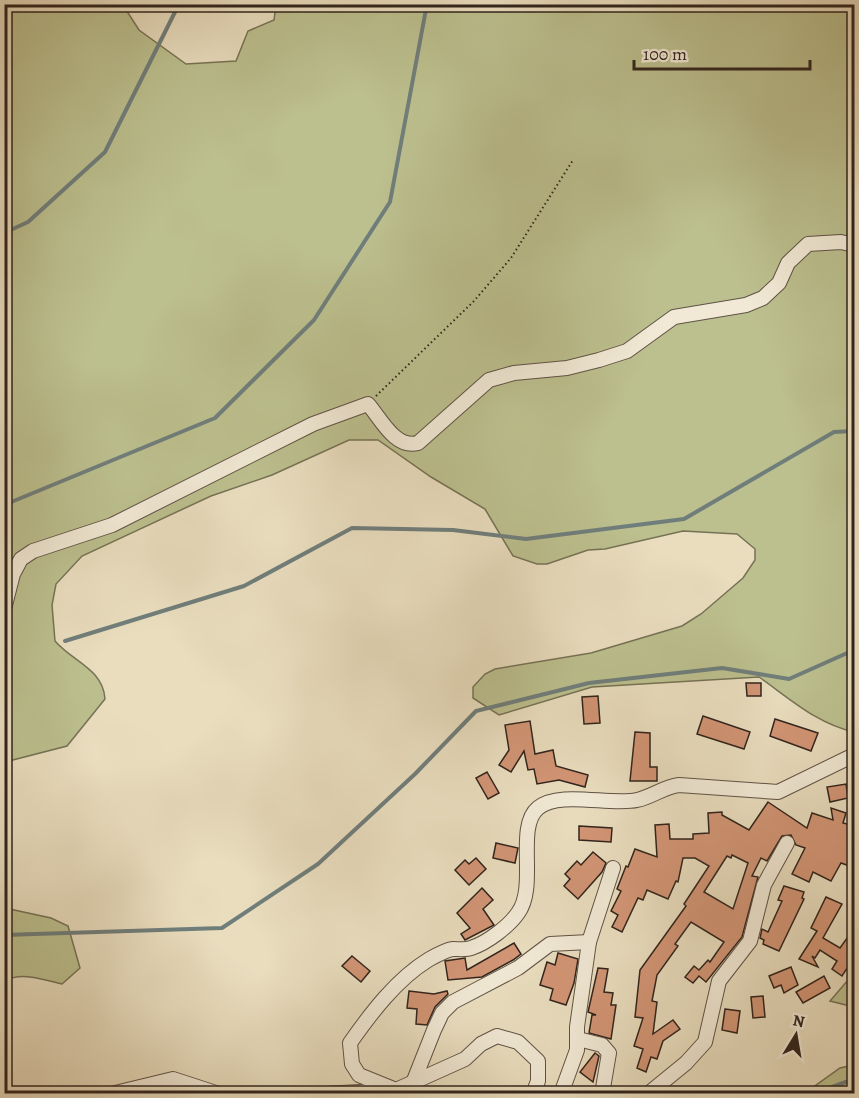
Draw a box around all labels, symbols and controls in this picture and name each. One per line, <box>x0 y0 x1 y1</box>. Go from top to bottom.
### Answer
scale bar <box>634 33 810 71</box>
text: 100 m <box>643 42 687 66</box>
north arrow <box>766 1005 826 1065</box>
text: N <box>791 1009 807 1033</box>

